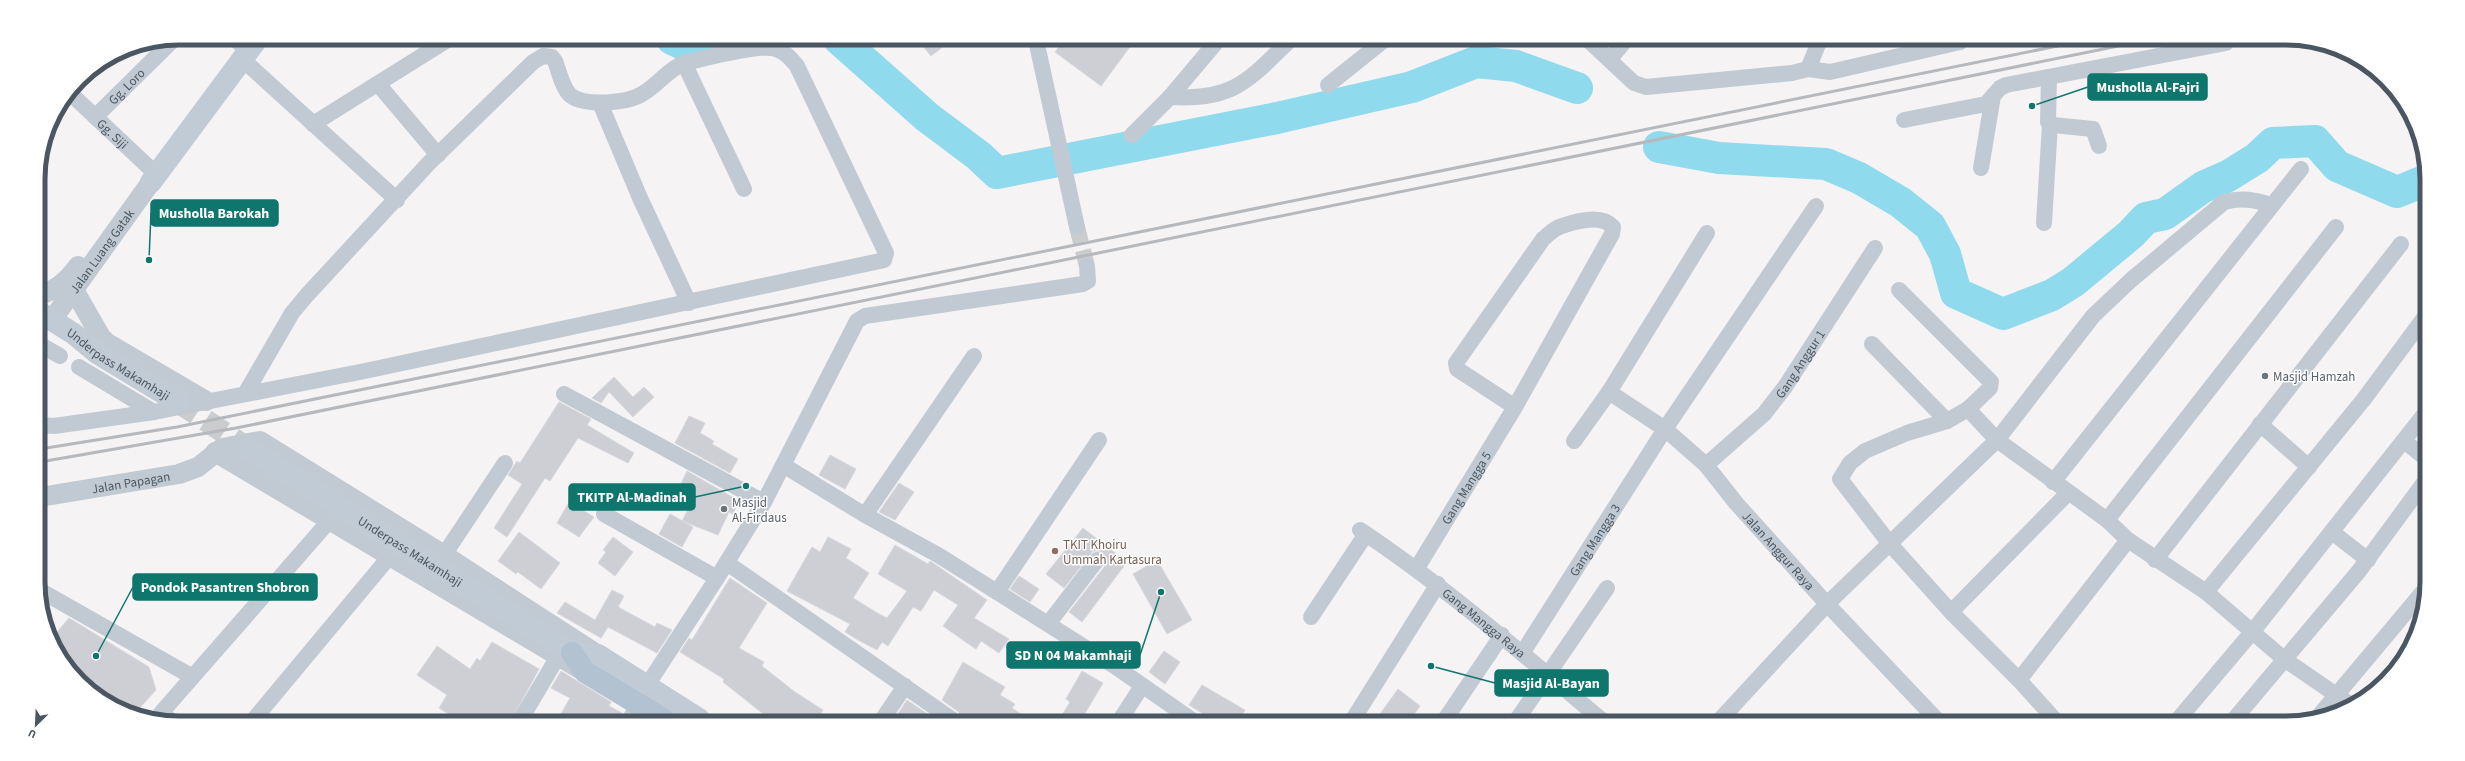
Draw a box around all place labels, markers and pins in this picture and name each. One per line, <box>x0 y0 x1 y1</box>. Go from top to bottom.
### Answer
callout: Musholla Al-Fajri <box>2088 74 2207 100</box>
callout: Musholla Barokah <box>151 200 278 226</box>
place label: Masjid Hamzah <box>2273 368 2355 386</box>
marker: Masjid Hamzah <box>2260 371 2270 381</box>
callout: TKITP Al-Madinah <box>569 484 695 510</box>
place label: Masjid Al-Firdaus <box>732 494 787 527</box>
marker: Masjid Al-Firdaus <box>719 504 729 514</box>
place label: TKIT Khoiru Ummah Kartasura <box>1063 536 1162 569</box>
marker: TKIT Khoiru Ummah Kartasura <box>1050 546 1060 556</box>
callout: Pondok Pasantren Shobron <box>133 574 317 600</box>
callout: SD N 04 Makamhaji <box>1007 642 1140 668</box>
callout: Masjid Al-Bayan <box>1495 670 1608 696</box>

